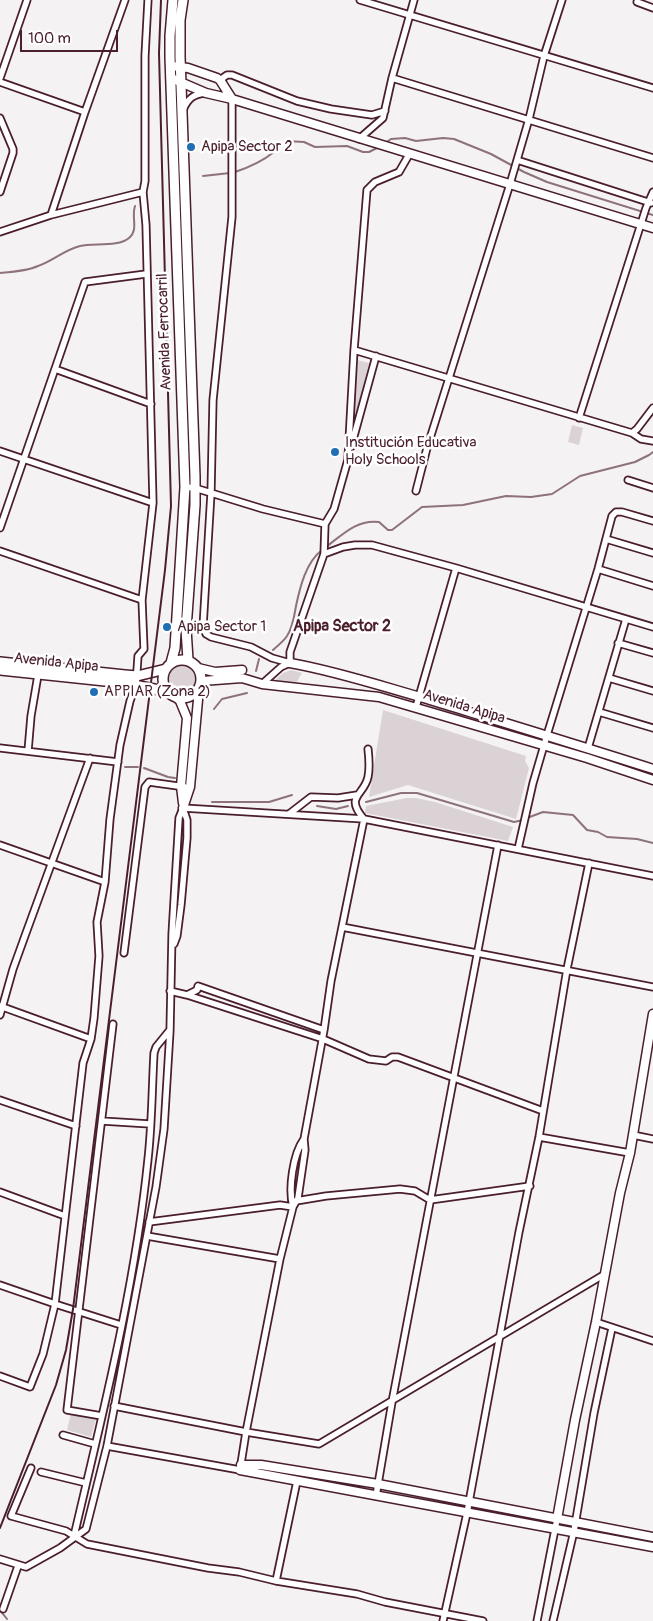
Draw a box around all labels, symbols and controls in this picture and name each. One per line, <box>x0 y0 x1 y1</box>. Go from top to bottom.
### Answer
scale bar <box>22 20 120 52</box>
text: 100 m <box>28 29 71 48</box>
place label: Apipa Sector 2 <box>201 138 293 156</box>
marker: Apipa Sector 2 <box>185 141 197 153</box>
street label: Avenida Ferrocarril <box>154 273 176 391</box>
place label: Institución Educativa Holy Schools <box>345 434 476 469</box>
marker: Institución Educativa Holy Schools <box>329 446 341 458</box>
district label: Apipa Sector 2 <box>293 617 391 637</box>
place label: Apipa Sector 1 <box>177 618 266 636</box>
marker: Apipa Sector 1 <box>161 621 173 633</box>
street label: Avenida Apipa <box>13 650 99 676</box>
place label: APPIAR (Zona 2) <box>104 683 211 701</box>
marker: APPIAR (Zona 2) <box>88 686 100 698</box>
street label: Avenida Apipa <box>421 686 507 728</box>

